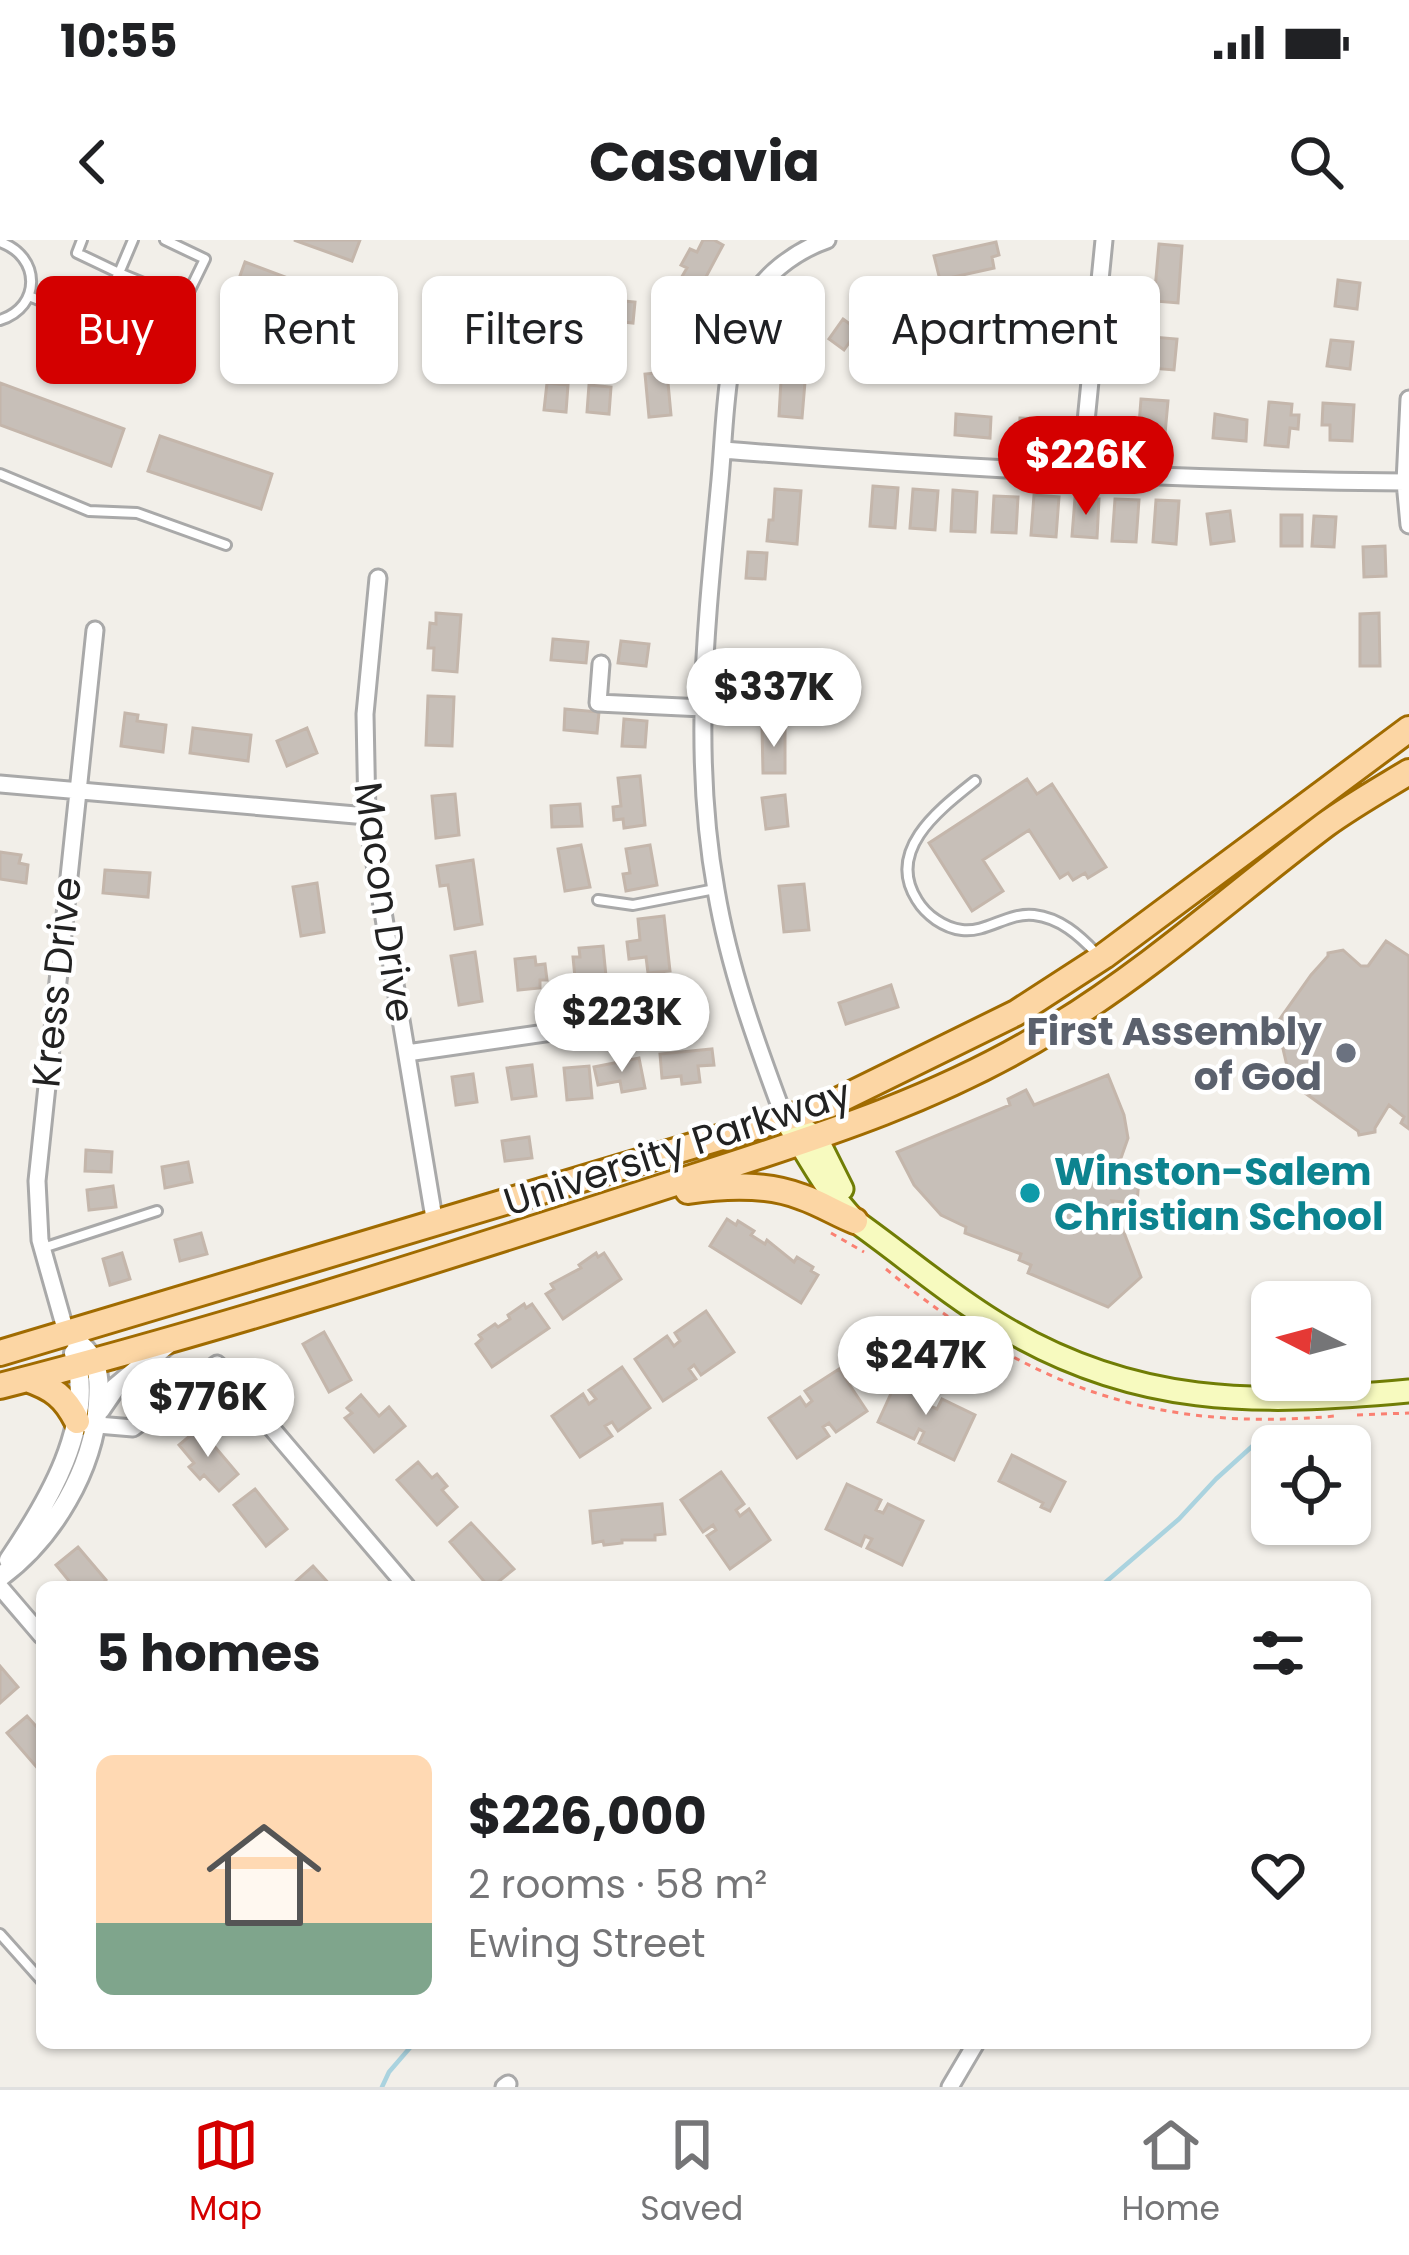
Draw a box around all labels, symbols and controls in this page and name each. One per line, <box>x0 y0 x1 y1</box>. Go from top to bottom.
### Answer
text: 10:55 <box>60 10 178 73</box>
text: Casavia <box>589 124 820 200</box>
icon: back <box>60 129 126 195</box>
icon: search <box>1283 129 1349 195</box>
chip: Buy <box>36 276 196 384</box>
chip: Rent <box>220 276 398 384</box>
chip: Filters <box>422 276 627 384</box>
chip: New <box>651 276 825 384</box>
chip: Apartment <box>849 276 1160 384</box>
pin: $226K <box>1002 416 1170 518</box>
text: $226K <box>1025 427 1147 482</box>
pin: $337K <box>690 648 858 750</box>
text: $337K <box>714 659 834 714</box>
street label: Macon Drive <box>340 779 429 1026</box>
street label: Kress Drive <box>18 874 95 1090</box>
pin: $223K <box>538 973 706 1075</box>
text: $223K <box>562 984 682 1039</box>
place label: First Assembly of God <box>1026 1004 1322 1104</box>
marker: First Assembly of God <box>1333 1040 1359 1066</box>
street label: University Parkway <box>497 1065 858 1230</box>
place label: Winston-Salem Christian School <box>1054 1144 1383 1244</box>
marker: Winston-Salem Christian School <box>1017 1180 1043 1206</box>
north arrow <box>1251 1281 1371 1401</box>
map controls <box>1251 1281 1371 1545</box>
pin: $247K <box>842 1316 1010 1418</box>
text: $247K <box>865 1327 987 1382</box>
pin: $776K <box>124 1358 292 1460</box>
text: $776K <box>148 1369 268 1424</box>
button: locate <box>1251 1425 1371 1545</box>
text: 5 homes <box>96 1617 321 1689</box>
icon: filters <box>1245 1620 1311 1686</box>
text: $226,000 <box>468 1780 707 1852</box>
icon: home <box>192 1803 336 1947</box>
icon: heart <box>1245 1842 1311 1908</box>
text: 2 rooms · 58 m² <box>468 1857 767 1912</box>
text: Ewing Street <box>468 1916 706 1971</box>
tab: Map <box>189 2112 262 2234</box>
tab: Saved <box>640 2112 743 2234</box>
tab: Home <box>1121 2112 1220 2234</box>

